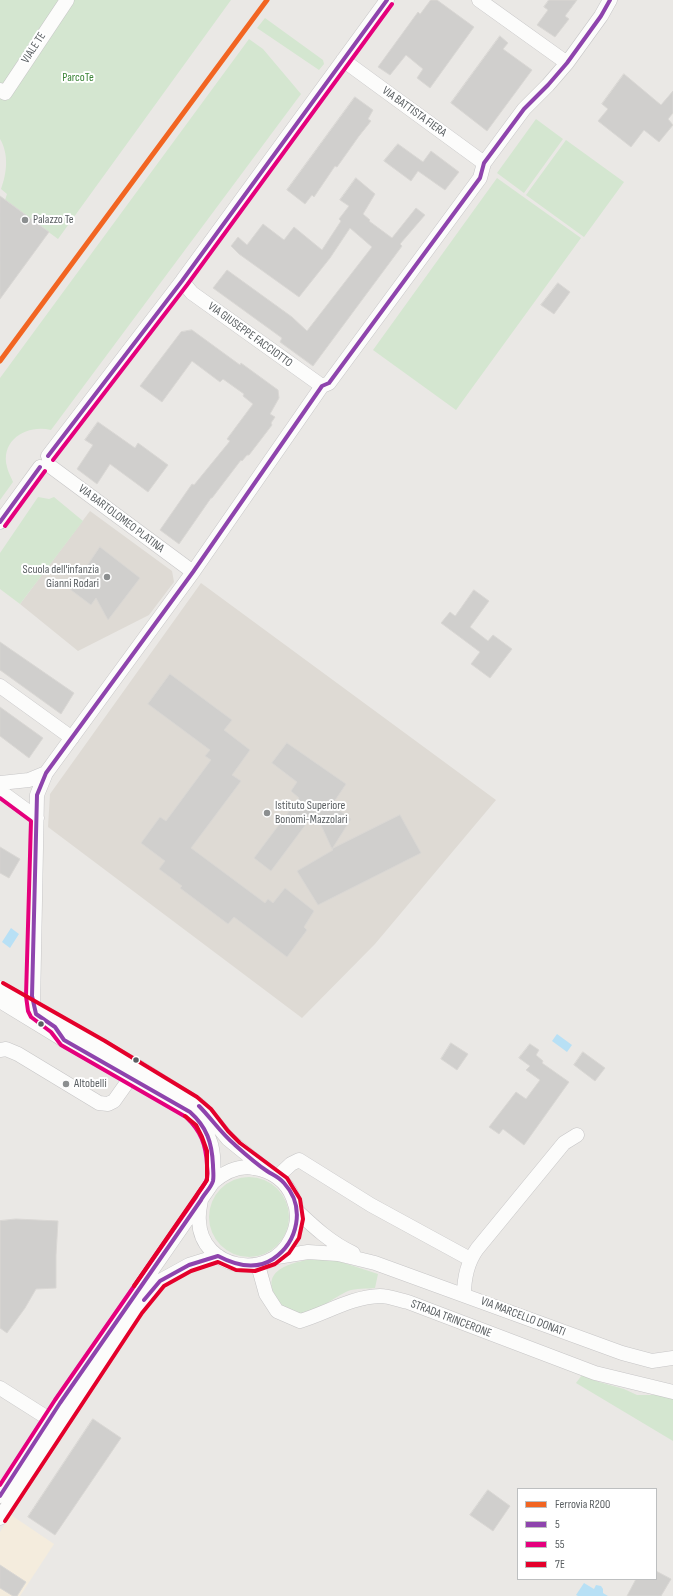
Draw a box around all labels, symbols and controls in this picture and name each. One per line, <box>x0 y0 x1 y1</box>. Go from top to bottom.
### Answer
street label: VIALE TE <box>19 30 49 66</box>
park label: ParcoTe <box>62 71 94 85</box>
street label: VIA BATTISTA FIERA <box>379 84 449 140</box>
place label: Palazzo Te <box>33 213 74 227</box>
marker: Palazzo Te <box>20 215 30 225</box>
street label: VIA GIUSEPPE FACCIOTTO <box>205 299 295 371</box>
street label: VIA BARTOLOMEO PLATINA <box>75 482 167 556</box>
place label: Scuola dell'infanzia Gianni Rodari <box>23 563 99 591</box>
marker: Scuola dell'infanzia Gianni Rodari <box>102 572 112 582</box>
place label: Istituto Superiore Bonomi-Mazzolari <box>275 799 347 827</box>
marker: Istituto Superiore Bonomi-Mazzolari <box>262 808 272 818</box>
unlabelled marker <box>36 1019 46 1029</box>
unlabelled marker <box>131 1055 141 1065</box>
place label: Altobelli <box>74 1077 107 1091</box>
marker: Altobelli <box>61 1079 71 1089</box>
street label: VIA MARCELLO DONATI <box>479 1294 567 1340</box>
street label: STRADA TRINCERONE <box>409 1297 493 1341</box>
legend <box>517 1488 657 1580</box>
text: Ferrovia R200 <box>555 1497 610 1512</box>
text: 5 <box>555 1517 560 1532</box>
text: 55 <box>555 1537 565 1552</box>
text: 7E <box>555 1557 565 1572</box>

